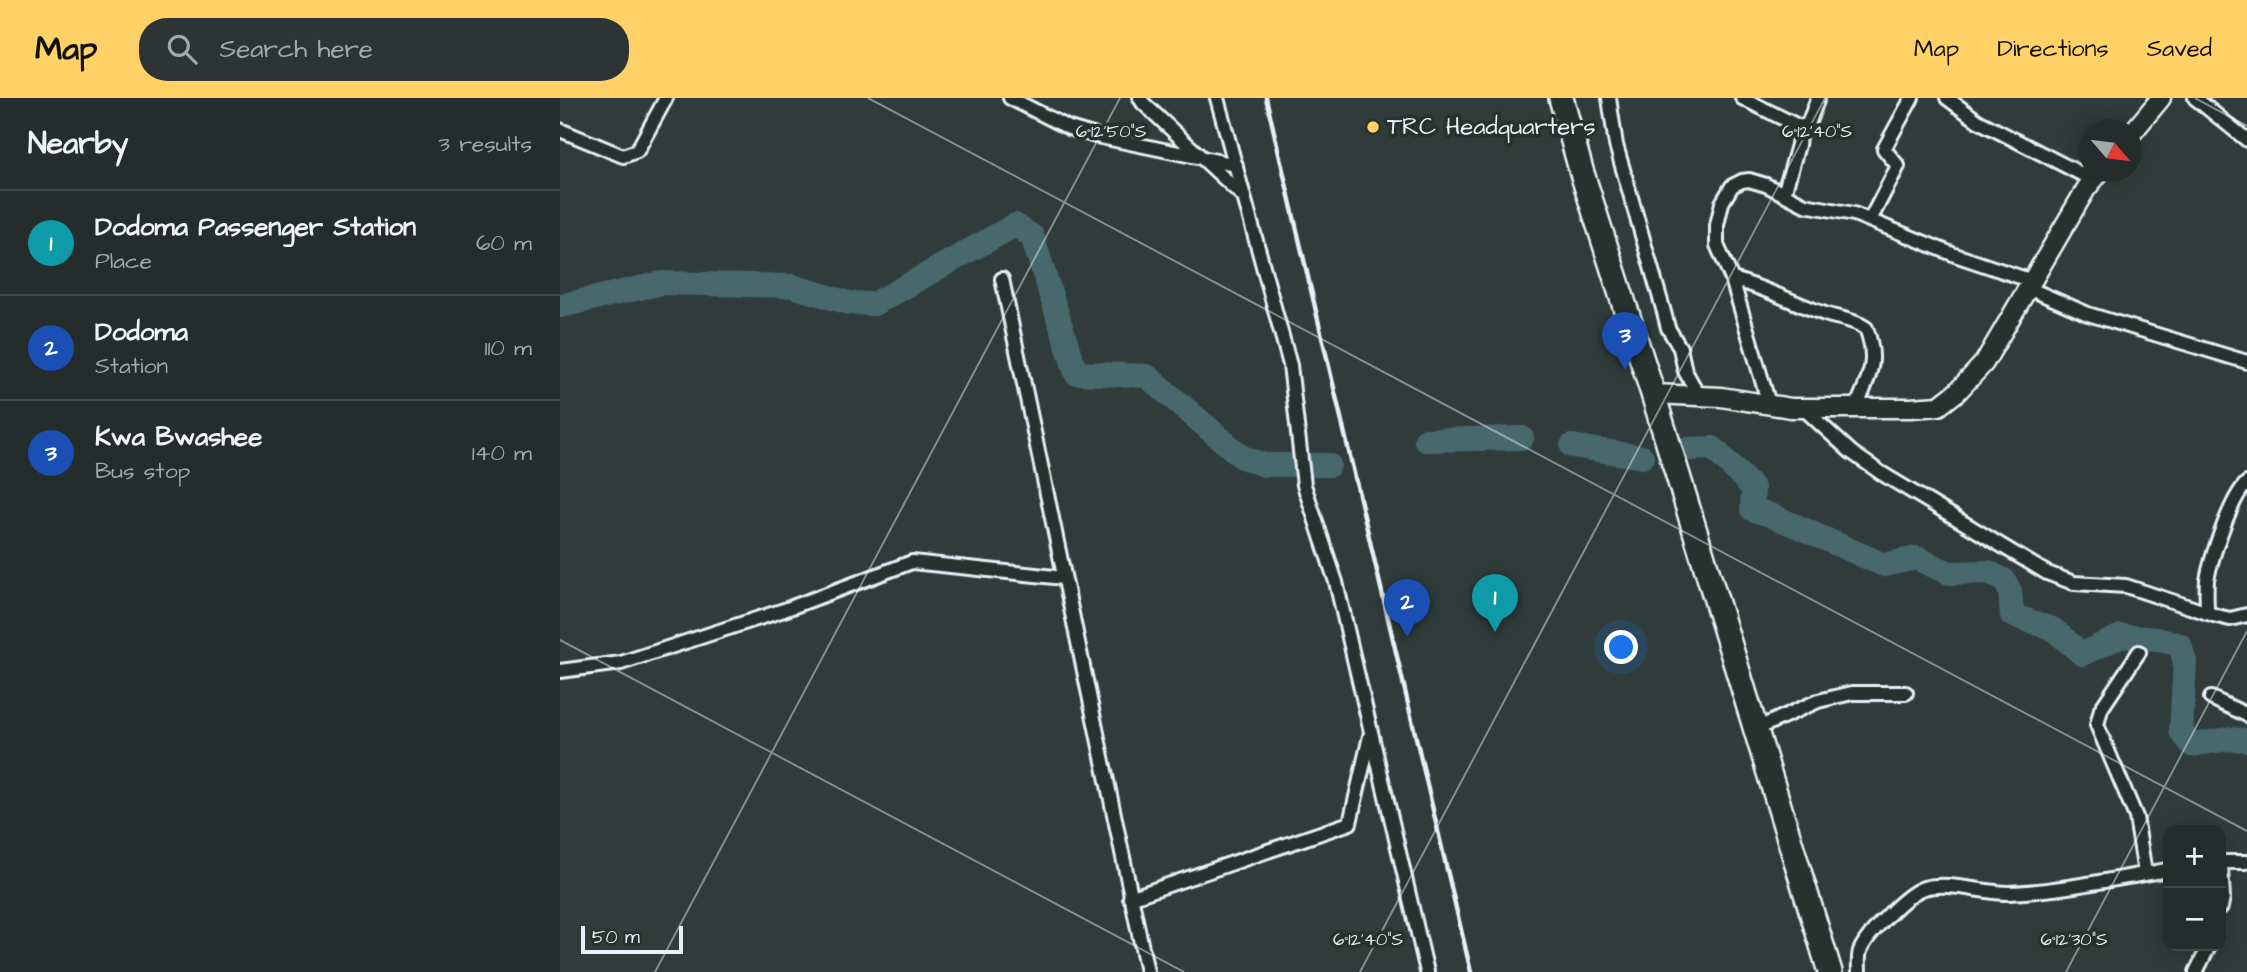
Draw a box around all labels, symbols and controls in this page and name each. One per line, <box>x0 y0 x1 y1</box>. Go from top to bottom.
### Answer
search box <box>139 18 629 81</box>
text: Map <box>35 26 97 72</box>
icon: search <box>163 30 201 68</box>
text: Search here <box>219 31 373 67</box>
text: Map <box>1914 32 1959 66</box>
text: Directions <box>1997 32 2109 66</box>
text: Saved <box>2147 32 2212 66</box>
place label: TRC Headquarters <box>1387 110 1596 144</box>
text: 6°12'50"S <box>1076 119 1146 144</box>
marker: TRC Headquarters <box>1365 119 1381 135</box>
text: 6°12'40"S <box>1782 119 1852 144</box>
north arrow <box>2079 119 2142 182</box>
text: Nearby <box>28 123 128 165</box>
text: 3 results <box>438 128 532 160</box>
text: Dodoma Passenger Station <box>95 209 416 245</box>
text: 1 <box>50 227 52 259</box>
text: 60 m <box>476 227 532 259</box>
text: Place <box>95 245 152 277</box>
pin: 3 <box>1602 312 1648 370</box>
text: Dodoma <box>95 314 188 350</box>
text: 2 <box>44 332 58 364</box>
text: 110 m <box>484 332 532 364</box>
text: Station <box>95 350 168 382</box>
text: Kwa Bwashee <box>95 419 262 455</box>
text: 3 <box>45 437 57 469</box>
text: 140 m <box>472 437 532 469</box>
text: Bus stop <box>95 455 190 487</box>
pin: 1 <box>1472 574 1518 632</box>
pin: 2 <box>1384 579 1430 637</box>
your location <box>1604 630 1638 664</box>
map controls <box>2163 825 2226 951</box>
button: + <box>2163 825 2226 888</box>
button: − <box>2163 888 2226 951</box>
scale bar <box>581 923 682 955</box>
text: 50 m <box>592 924 640 951</box>
text: 6°12'40"S <box>1333 927 1403 952</box>
text: 6°12'30"S <box>2040 927 2108 952</box>

